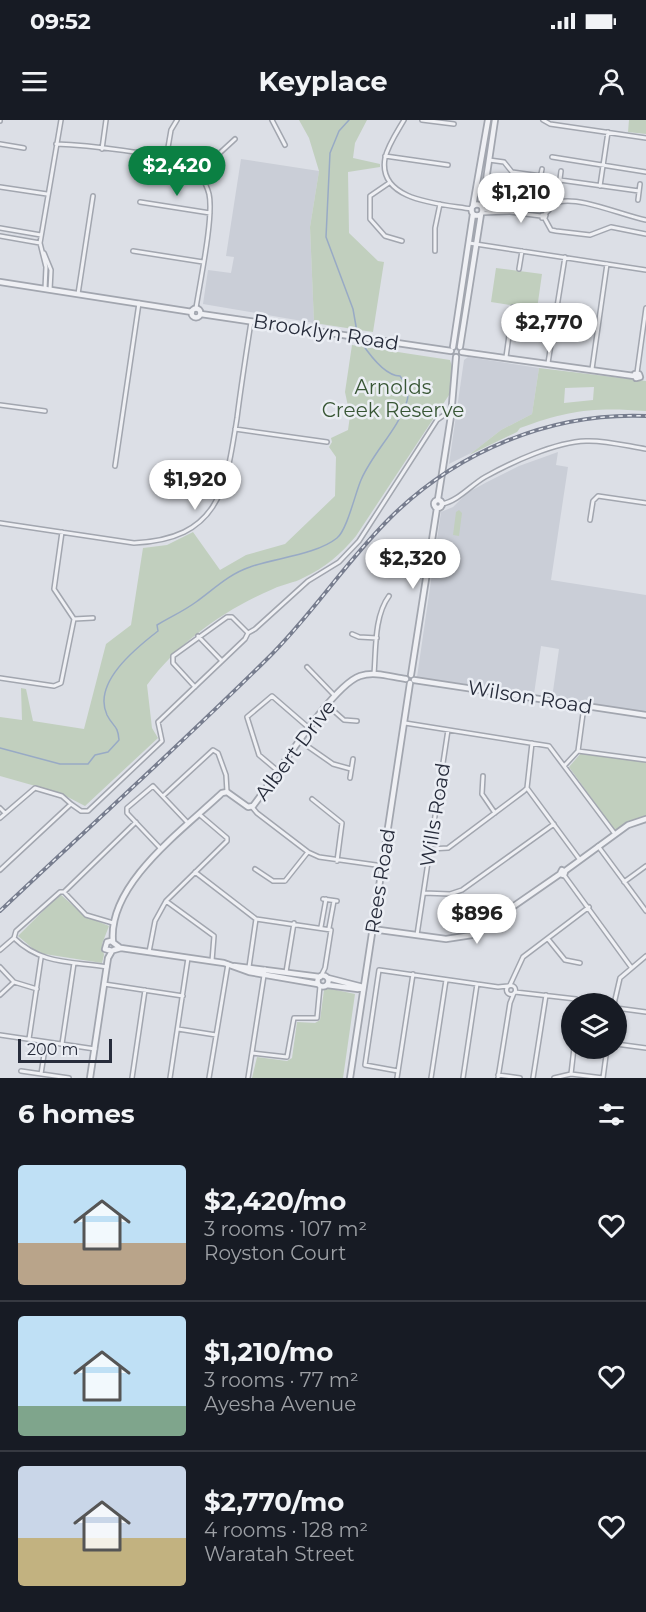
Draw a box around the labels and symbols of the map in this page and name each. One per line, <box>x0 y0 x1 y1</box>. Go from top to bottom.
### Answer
pin: $2,420 <box>128 146 226 197</box>
pin: $1,210 <box>472 173 570 224</box>
pin: $2,770 <box>500 303 598 354</box>
street label: Brooklyn Road <box>251 309 401 355</box>
park label: Arnolds Creek Reserve <box>322 375 464 422</box>
pin: $1,920 <box>146 460 244 511</box>
pin: $2,320 <box>364 539 462 590</box>
street label: Wilson Road <box>466 675 594 719</box>
street label: Albert Drive <box>249 695 341 805</box>
street label: Wills Road <box>415 761 455 869</box>
street label: Rees Road <box>360 827 400 935</box>
pin: $896 <box>441 894 513 945</box>
scale bar <box>18 1036 112 1064</box>

